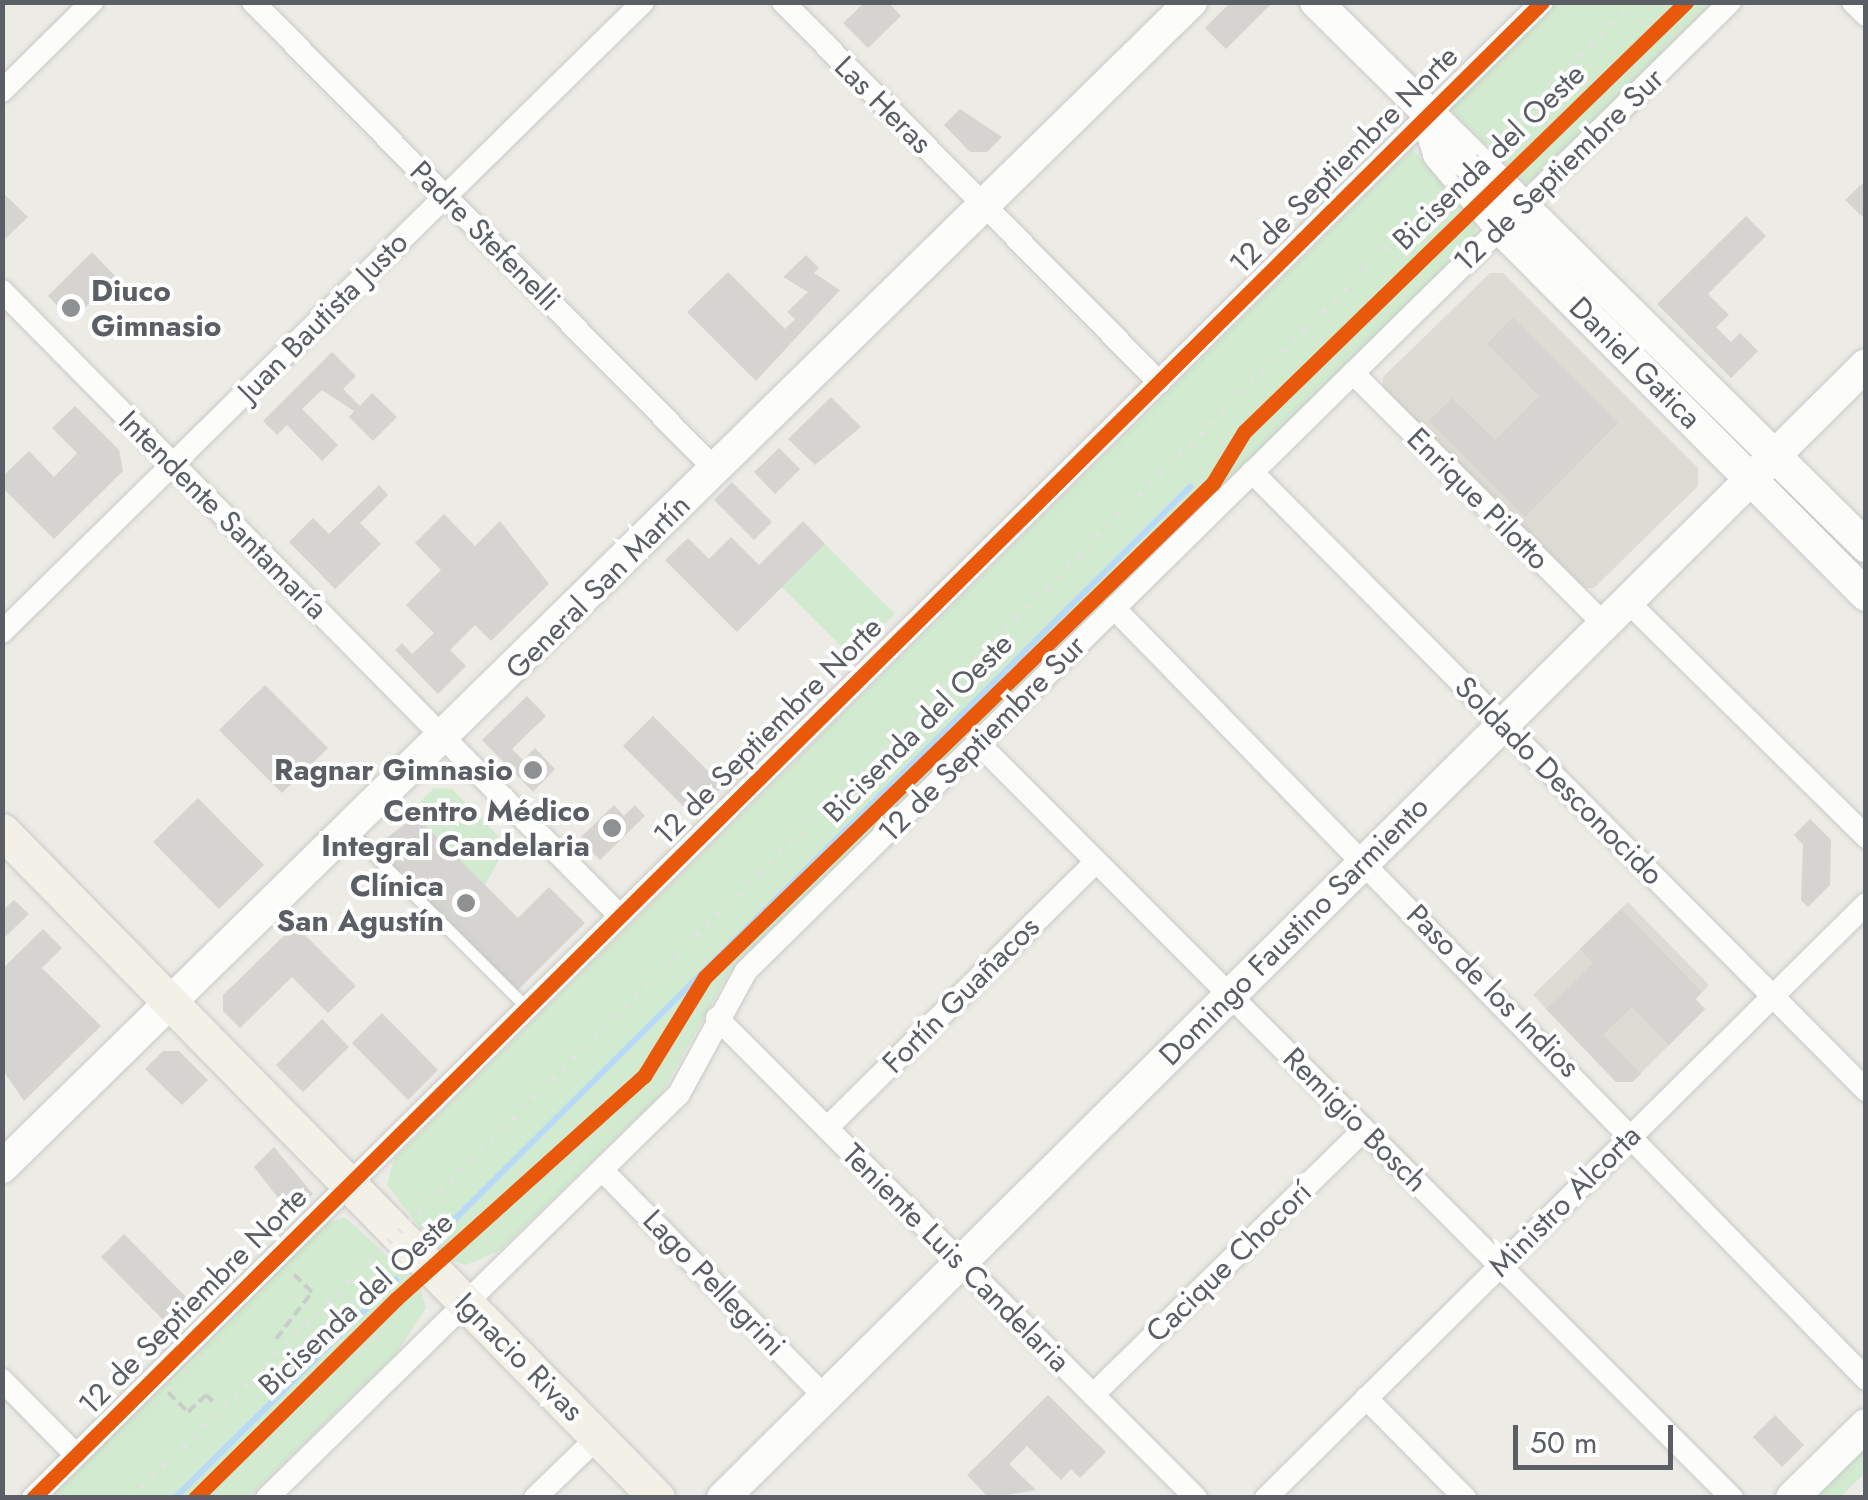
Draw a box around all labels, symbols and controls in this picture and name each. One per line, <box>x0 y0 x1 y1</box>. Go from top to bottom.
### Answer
street label: 12 de Septiembre Norte <box>1222 38 1466 282</box>
street label: Las Heras <box>827 49 939 161</box>
street label: Bicisenda del Oeste <box>1386 56 1592 258</box>
street label: 12 de Septiembre Sur <box>1447 61 1671 279</box>
street label: Padre Stefenelli <box>403 154 567 318</box>
street label: Juan Bautista Justo <box>231 225 415 409</box>
place label: Diuco Gimnasio <box>91 273 221 344</box>
street label: Daniel Gatica <box>1562 290 1708 436</box>
marker: Diuco Gimnasio <box>60 297 82 319</box>
street label: Intendente Santamaría <box>111 403 335 627</box>
street label: Enrique Pilotto <box>1400 421 1556 577</box>
street label: General San Martín <box>498 487 698 687</box>
street label: 12 de Septiembre Norte <box>646 609 890 853</box>
street label: Bicisenda del Oeste <box>816 626 1020 830</box>
street label: 12 de Septiembre Sur <box>871 628 1093 850</box>
street label: Soldado Desconocido <box>1447 669 1671 893</box>
place label: Ragnar Gimnasio <box>274 752 513 788</box>
marker: Ragnar Gimnasio <box>522 759 544 781</box>
street label: Domingo Faustino Sarmiento <box>1152 789 1436 1073</box>
place label: Centro Médico Integral Candelaria <box>321 793 590 864</box>
marker: Centro Médico Integral Candelaria <box>599 815 625 841</box>
place label: Clínica San Agustín <box>276 868 444 938</box>
marker: Clínica San Agustín <box>453 890 479 916</box>
street label: Paso de los Indios <box>1399 897 1587 1085</box>
street label: Fortín Guañacos <box>875 909 1047 1081</box>
street label: Remigio Bosch <box>1275 1040 1435 1200</box>
street label: Ministro Alcorta <box>1482 1118 1648 1284</box>
street label: Teniente Luis Candelaria <box>835 1137 1077 1379</box>
street label: Cacique Chocorí <box>1139 1174 1319 1350</box>
street label: 12 de Septiembre Norte <box>71 1179 315 1423</box>
street label: Lago Pellegrini <box>635 1202 793 1364</box>
street label: Bicisenda del Oeste <box>251 1205 461 1403</box>
street label: Ignacio Rivas <box>447 1285 591 1429</box>
scale bar <box>1518 1405 1678 1467</box>
text: 50 m <box>1530 1421 1597 1464</box>

